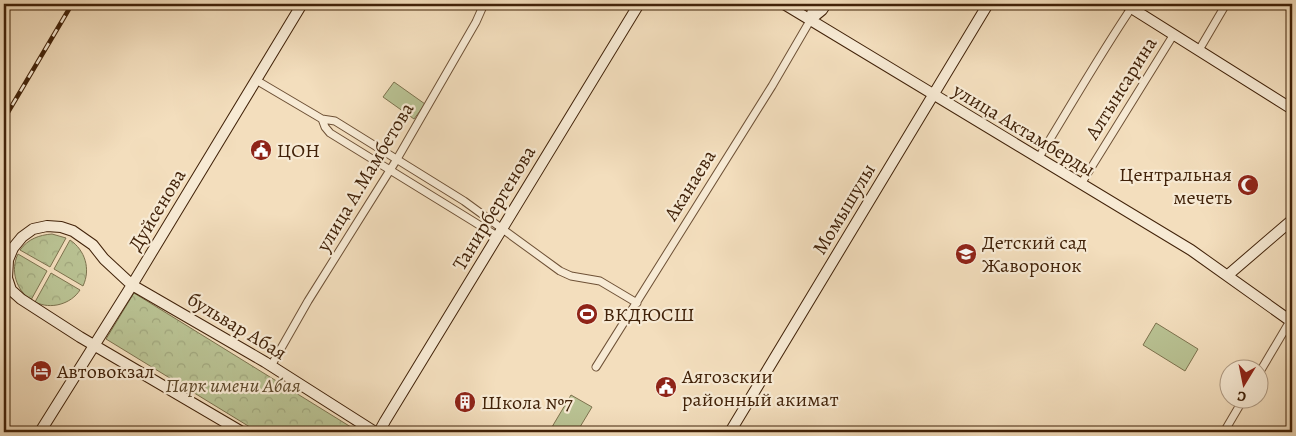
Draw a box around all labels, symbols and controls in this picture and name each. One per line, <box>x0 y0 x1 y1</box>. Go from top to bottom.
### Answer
street label: Алтынсарина <box>1078 31 1164 145</box>
street label: улица Актамберды <box>947 76 1100 183</box>
street label: улица А.Мамбетова <box>309 97 421 257</box>
place label: ЦОН <box>277 137 320 164</box>
public building icon: ЦОН <box>249 138 273 162</box>
street label: Танирбергенова <box>446 140 542 275</box>
street label: Аканаева <box>657 144 723 227</box>
street label: Момышулы <box>806 158 882 260</box>
place label: Центральная мечеть <box>1119 161 1232 211</box>
street label: Дуйсенова <box>122 163 193 256</box>
mosque icon: Центральная мечеть <box>1236 173 1260 197</box>
place label: Детский сад Жаворонок <box>982 229 1087 279</box>
school or university icon: Детский сад Жаворонок <box>954 242 978 266</box>
street label: бульвар Абая <box>182 286 292 366</box>
place label: ВКДЮСШ <box>603 301 695 328</box>
sports icon: ВКДЮСШ <box>575 302 599 326</box>
place label: Автовокзал <box>56 358 155 385</box>
north arrow <box>1218 358 1268 408</box>
hotel icon: Автовокзал <box>29 359 53 383</box>
place label: Аягозскии районный акимат <box>681 363 839 413</box>
park label: Парк имени Абая <box>165 372 301 399</box>
public building icon: Аягозскии районный акимат <box>654 375 678 399</box>
text: С <box>1236 386 1248 406</box>
place label: Школа №7 <box>481 389 573 416</box>
building icon: Школа №7 <box>453 390 477 414</box>

